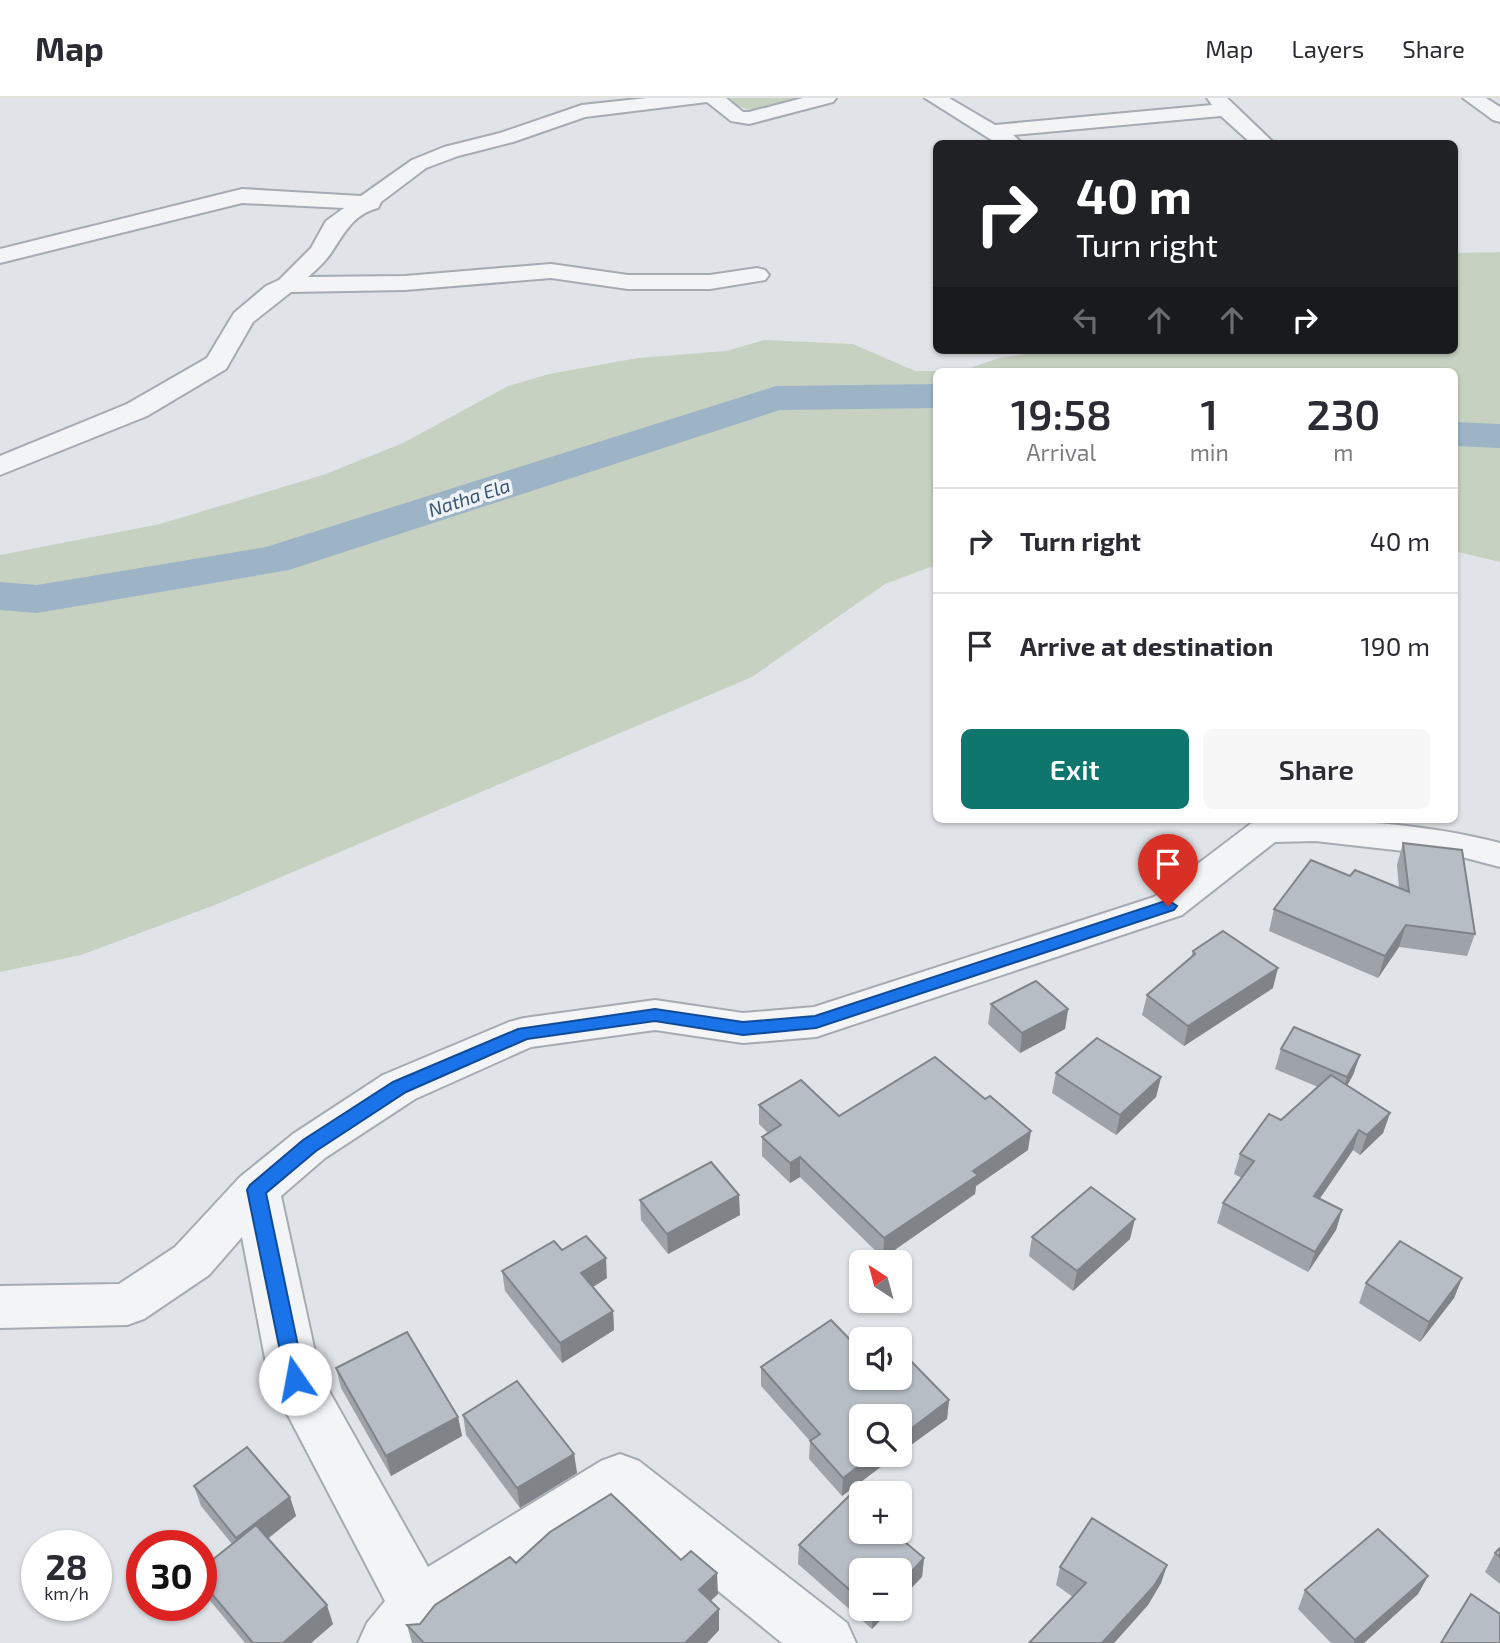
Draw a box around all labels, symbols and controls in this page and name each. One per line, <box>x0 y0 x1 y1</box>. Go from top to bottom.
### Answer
text: Map <box>35 28 104 68</box>
text: Map <box>1205 34 1253 63</box>
text: Layers <box>1291 34 1364 63</box>
text: Share <box>1402 34 1465 63</box>
text: 40 m <box>1076 165 1192 224</box>
icon: right <box>961 168 1052 259</box>
text: Turn right <box>1076 225 1218 263</box>
icon: left <box>1067 301 1105 339</box>
icon: ahead <box>1140 301 1178 339</box>
icon: ahead <box>1213 301 1251 339</box>
icon: right <box>1286 301 1324 339</box>
text: 19:58 <box>1011 388 1112 438</box>
text: 1 <box>1200 388 1218 438</box>
text: 230 <box>1307 388 1380 438</box>
text: Arrival <box>1026 438 1096 466</box>
text: min <box>1190 438 1229 466</box>
text: m <box>1333 438 1353 466</box>
water label: Natha Ela <box>425 473 513 521</box>
icon: right <box>961 522 999 560</box>
text: Turn right <box>1020 525 1141 556</box>
text: 40 m <box>1370 525 1430 556</box>
icon: arrive <box>961 627 999 665</box>
text: Arrive at destination <box>1020 630 1273 661</box>
text: 190 m <box>1361 630 1430 661</box>
button: Exit <box>961 729 1189 809</box>
button: Share <box>1203 729 1430 809</box>
pin <box>1138 834 1198 906</box>
icon: arrive <box>1149 845 1187 883</box>
north arrow <box>849 1250 912 1312</box>
map controls <box>849 1250 912 1621</box>
button: sound <box>849 1327 912 1390</box>
position arrow <box>258 1342 332 1416</box>
button: search <box>849 1404 912 1467</box>
button: + <box>849 1481 912 1544</box>
speed limit sign: 30 <box>126 1530 217 1621</box>
text: 28 <box>45 1545 88 1587</box>
button: − <box>849 1558 912 1621</box>
text: km/h <box>44 1582 89 1604</box>

